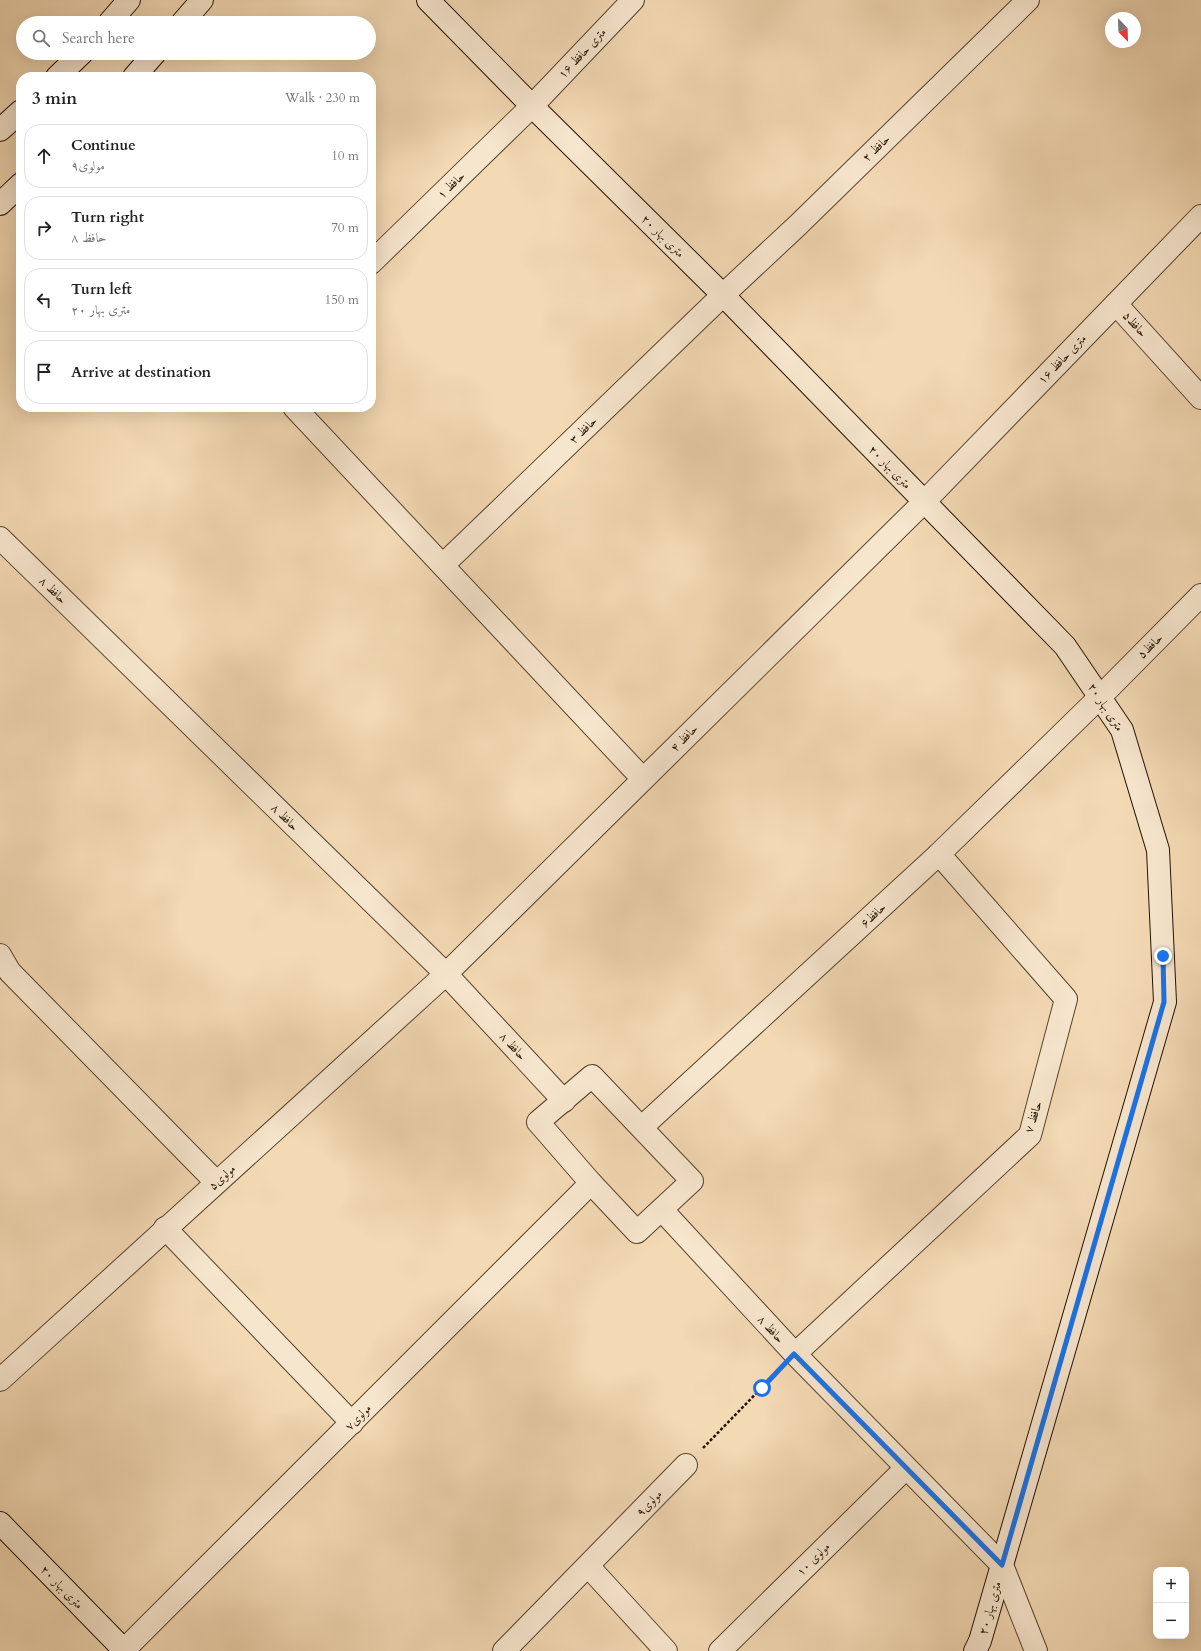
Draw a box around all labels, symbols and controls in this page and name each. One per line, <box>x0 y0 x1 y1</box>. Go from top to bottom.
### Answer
north arrow <box>1105 12 1141 48</box>
search box <box>16 16 376 60</box>
street label: ۱۶ متری حافظ <box>554 24 610 82</box>
icon: search <box>30 27 52 49</box>
text: Search here <box>62 28 135 48</box>
text: 3 min <box>32 87 77 110</box>
text: Walk · 230 m <box>285 89 360 107</box>
street label: حافظ ۲ <box>859 131 893 165</box>
text: Continue <box>71 135 136 155</box>
icon: ahead <box>33 145 55 167</box>
text: 10 m <box>331 147 359 165</box>
text: مولوی۹ <box>71 157 105 175</box>
street label: حافظ ۱ <box>434 168 468 202</box>
text: Turn right <box>71 207 144 227</box>
street label: ۲۰ متری بهار <box>638 211 688 261</box>
icon: right <box>33 217 55 239</box>
text: 70 m <box>331 219 359 237</box>
text: حافظ ۸ <box>71 229 107 247</box>
text: Turn left <box>71 279 132 299</box>
icon: left <box>33 289 55 311</box>
text: 150 m <box>325 291 359 309</box>
text: ۲۰ متری بهار <box>71 301 130 319</box>
street label: حافظ۵ <box>1119 308 1151 340</box>
street label: ۱۶ متری حافظ <box>1034 331 1090 387</box>
icon: arrive <box>33 361 55 383</box>
text: Arrive at destination <box>71 362 211 382</box>
street label: حافظ ۳ <box>566 413 600 447</box>
street label: ۲۰ متری بهار <box>865 442 915 492</box>
street label: حافظ ۸ <box>36 573 70 607</box>
street label: حافظ۵ <box>1134 630 1166 662</box>
street label: ۲۰ متری بهار <box>1084 680 1128 734</box>
street label: حافظ ۴ <box>667 721 701 755</box>
street label: حافظ ۸ <box>268 800 302 834</box>
street label: حافظ۶ <box>857 899 889 931</box>
route end <box>1154 947 1172 965</box>
street label: حافظ ۸ <box>496 1029 530 1063</box>
street label: حافظ ۷ <box>1020 1099 1046 1135</box>
street label: مولوی۵ <box>205 1161 239 1193</box>
street label: حافظ ۸ <box>754 1312 788 1346</box>
route start <box>753 1379 771 1397</box>
street label: مولوی۷ <box>341 1400 375 1434</box>
street label: مولوی۹ <box>632 1486 666 1520</box>
street label: مولوی ۱۰ <box>793 1539 833 1579</box>
street label: ۲۰ متری بهار <box>37 1562 87 1612</box>
map controls <box>1153 1567 1189 1639</box>
button: + <box>1153 1567 1189 1603</box>
street label: ۲۰ متری بهار <box>975 1579 1005 1637</box>
button: − <box>1153 1603 1189 1639</box>

